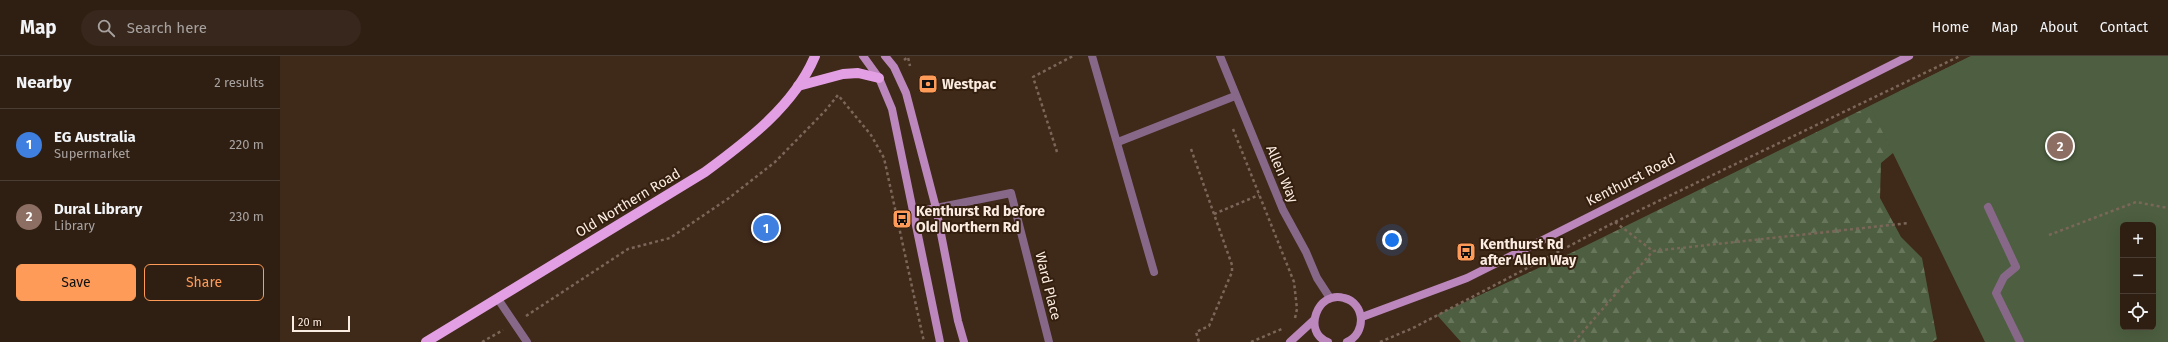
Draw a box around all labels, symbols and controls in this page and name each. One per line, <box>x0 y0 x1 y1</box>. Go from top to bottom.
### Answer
search box <box>81 10 361 46</box>
text: Map <box>20 16 57 39</box>
icon: search <box>95 17 117 39</box>
text: Search here <box>127 19 207 37</box>
text: Home <box>1932 19 1969 36</box>
text: Map <box>1991 19 2018 36</box>
text: About <box>2040 19 2078 36</box>
text: Contact <box>2100 19 2148 36</box>
text: Nearby <box>16 72 71 93</box>
bank icon: Westpac <box>917 73 939 95</box>
text: 2 results <box>214 75 264 90</box>
place label: Westpac <box>942 76 997 93</box>
text: EG Australia <box>54 128 136 146</box>
pin: 2 <box>2047 131 2073 161</box>
text: 1 <box>26 137 32 152</box>
text: 220 m <box>229 137 264 152</box>
street label: Allen Way <box>1262 143 1302 206</box>
text: Supermarket <box>54 146 130 161</box>
street label: Kenthurst Road <box>1583 150 1679 210</box>
street label: Old Northern Road <box>572 165 684 241</box>
text: Dural Library <box>54 200 142 218</box>
place label: Kenthurst Rd before Old Northern Rd <box>916 203 1045 236</box>
bus stop icon: Kenthurst Rd before Old Northern Rd <box>891 208 913 230</box>
text: 2 <box>26 209 32 224</box>
text: 230 m <box>229 209 264 224</box>
pin: 1 <box>753 213 779 243</box>
text: Library <box>54 218 95 233</box>
map controls <box>2120 222 2156 330</box>
button: + <box>2120 222 2156 258</box>
your location <box>1382 230 1402 250</box>
place label: Kenthurst Rd after Allen Way <box>1480 236 1577 269</box>
bus stop icon: Kenthurst Rd after Allen Way <box>1455 241 1477 263</box>
street label: Ward Place <box>1031 250 1065 322</box>
button: − <box>2120 258 2156 294</box>
button: Save <box>16 264 136 301</box>
button: Share <box>144 264 264 301</box>
button: locate <box>2120 294 2156 330</box>
scale bar <box>292 314 350 333</box>
text: 20 m <box>298 316 322 329</box>

